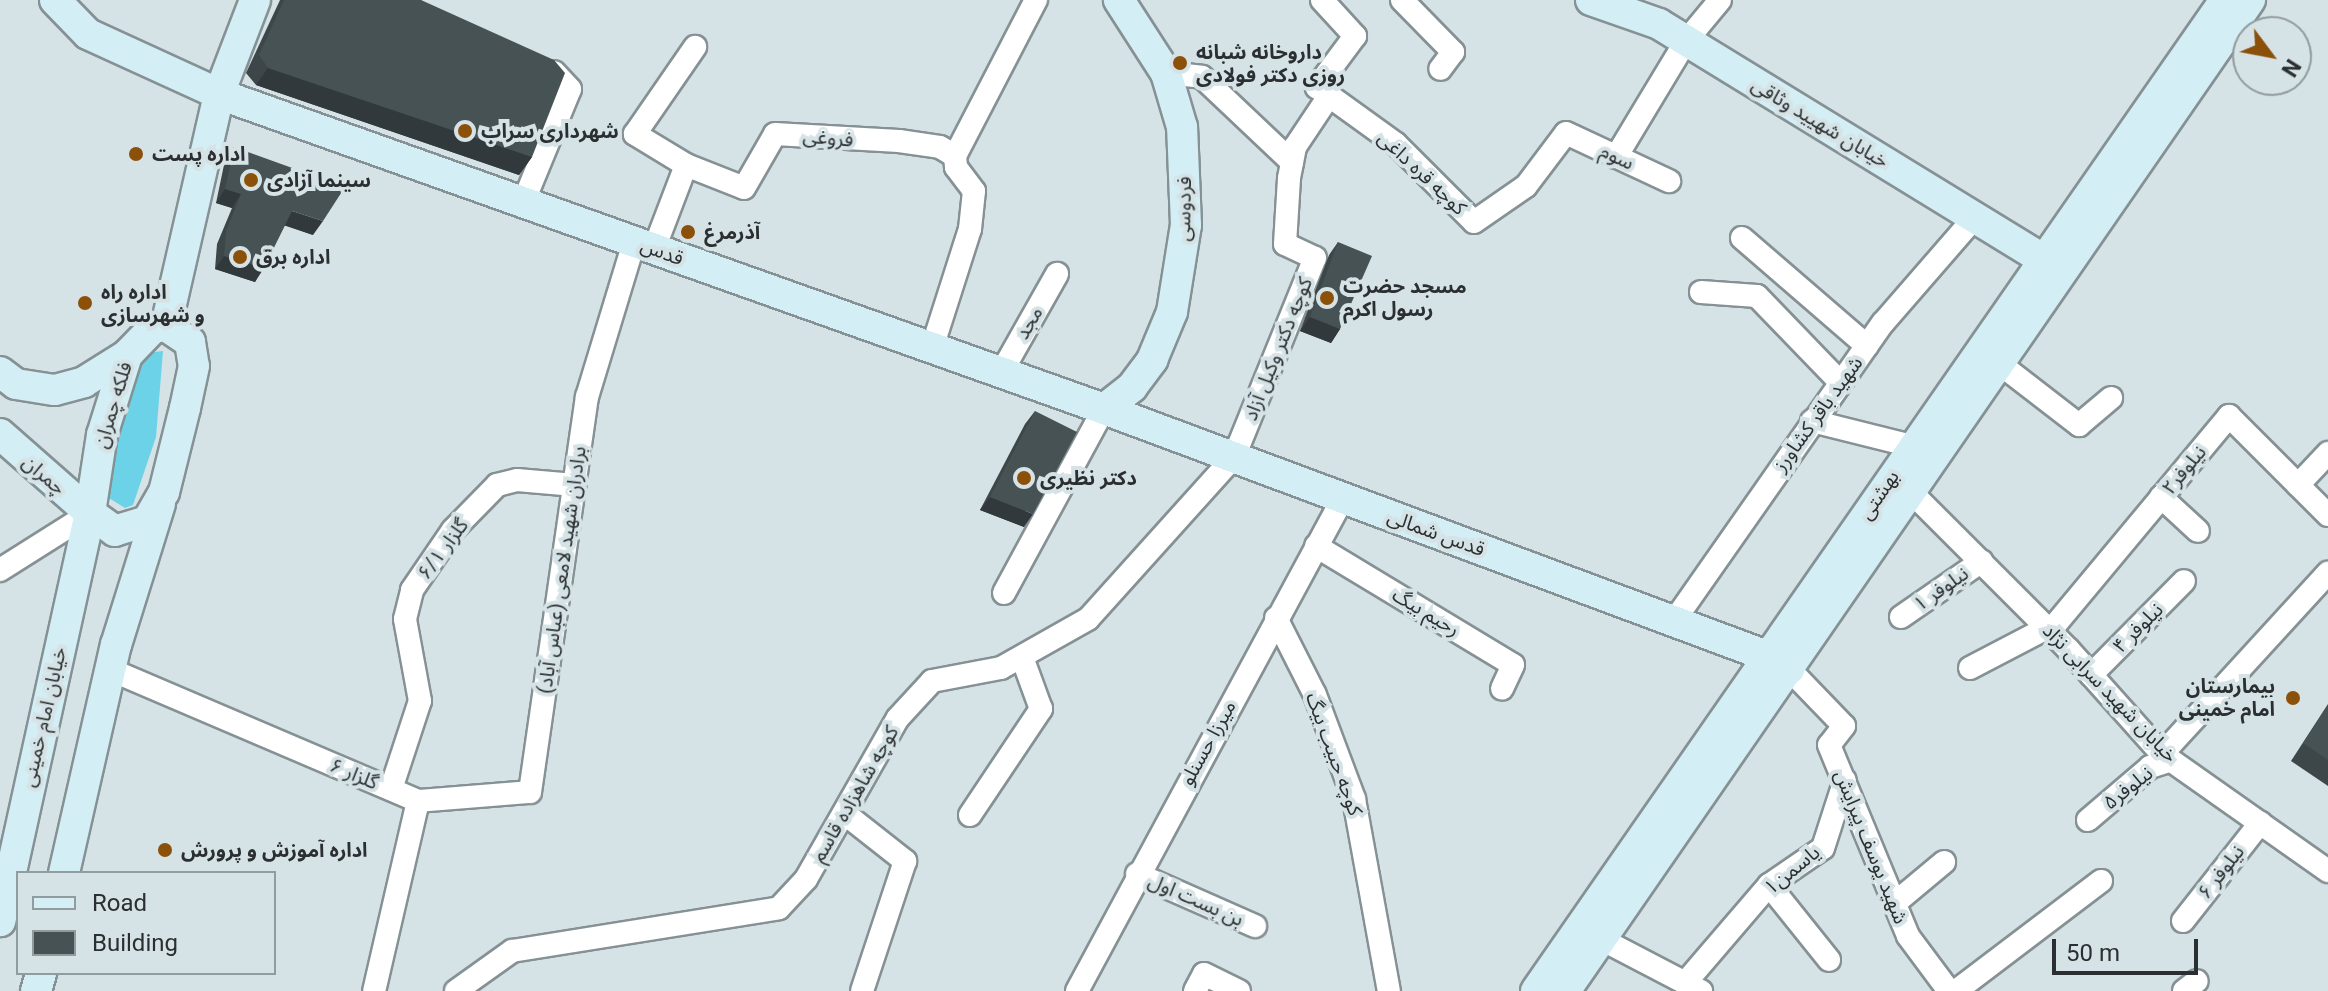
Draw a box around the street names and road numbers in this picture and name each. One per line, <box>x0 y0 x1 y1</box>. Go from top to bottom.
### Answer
street label: خیابان شهیید وثاقی <box>1747 73 1893 173</box>
street label: فروغی <box>802 124 854 152</box>
street label: کوچه قره داغی <box>1373 126 1471 220</box>
street label: سوم <box>1596 139 1638 175</box>
street label: فردوسی <box>1171 176 1197 242</box>
street label: قدس <box>637 233 687 271</box>
street label: کوچه دکتر وکیل آزاد <box>1238 274 1318 424</box>
street label: مجد <box>1010 302 1048 344</box>
street label: شهید باقر کشاورز <box>1768 352 1868 476</box>
street label: فلکه چمران <box>89 359 137 451</box>
street label: نیلوفر۲ <box>2157 441 2211 499</box>
street label: برادران شهید لامعی (عباس آباد) <box>533 445 591 695</box>
street label: چمران <box>18 450 70 500</box>
street label: بهشتی <box>1854 466 1904 524</box>
street label: قدس شمالی <box>1384 504 1488 562</box>
street label: گلزار ۶/۱ <box>412 514 474 584</box>
street label: نیلوفر ۱ <box>1909 562 1973 616</box>
street label: رحیم بیگ <box>1388 583 1464 641</box>
street label: نیلوفر ۴ <box>2108 598 2168 658</box>
street label: خیابان شهید سرابی نژاد <box>2038 619 2182 767</box>
street label: خیابان امام خمینی <box>16 645 72 789</box>
street label: کوچه حبیب بیگ <box>1301 689 1367 819</box>
street label: میرزا حسنلو <box>1175 696 1241 790</box>
street label: کوچه شاهزاده قاسم <box>806 721 904 867</box>
street label: گلزار ۶ <box>326 753 382 795</box>
street label: نیلوفر۵ <box>2098 761 2158 815</box>
street label: شهید یوسف پیرایش <box>1829 767 1913 927</box>
street label: یاسمن۱ <box>1759 840 1825 900</box>
street label: نیلوفر ۶ <box>2193 840 2249 904</box>
street label: بن بست اول <box>1145 868 1247 932</box>

